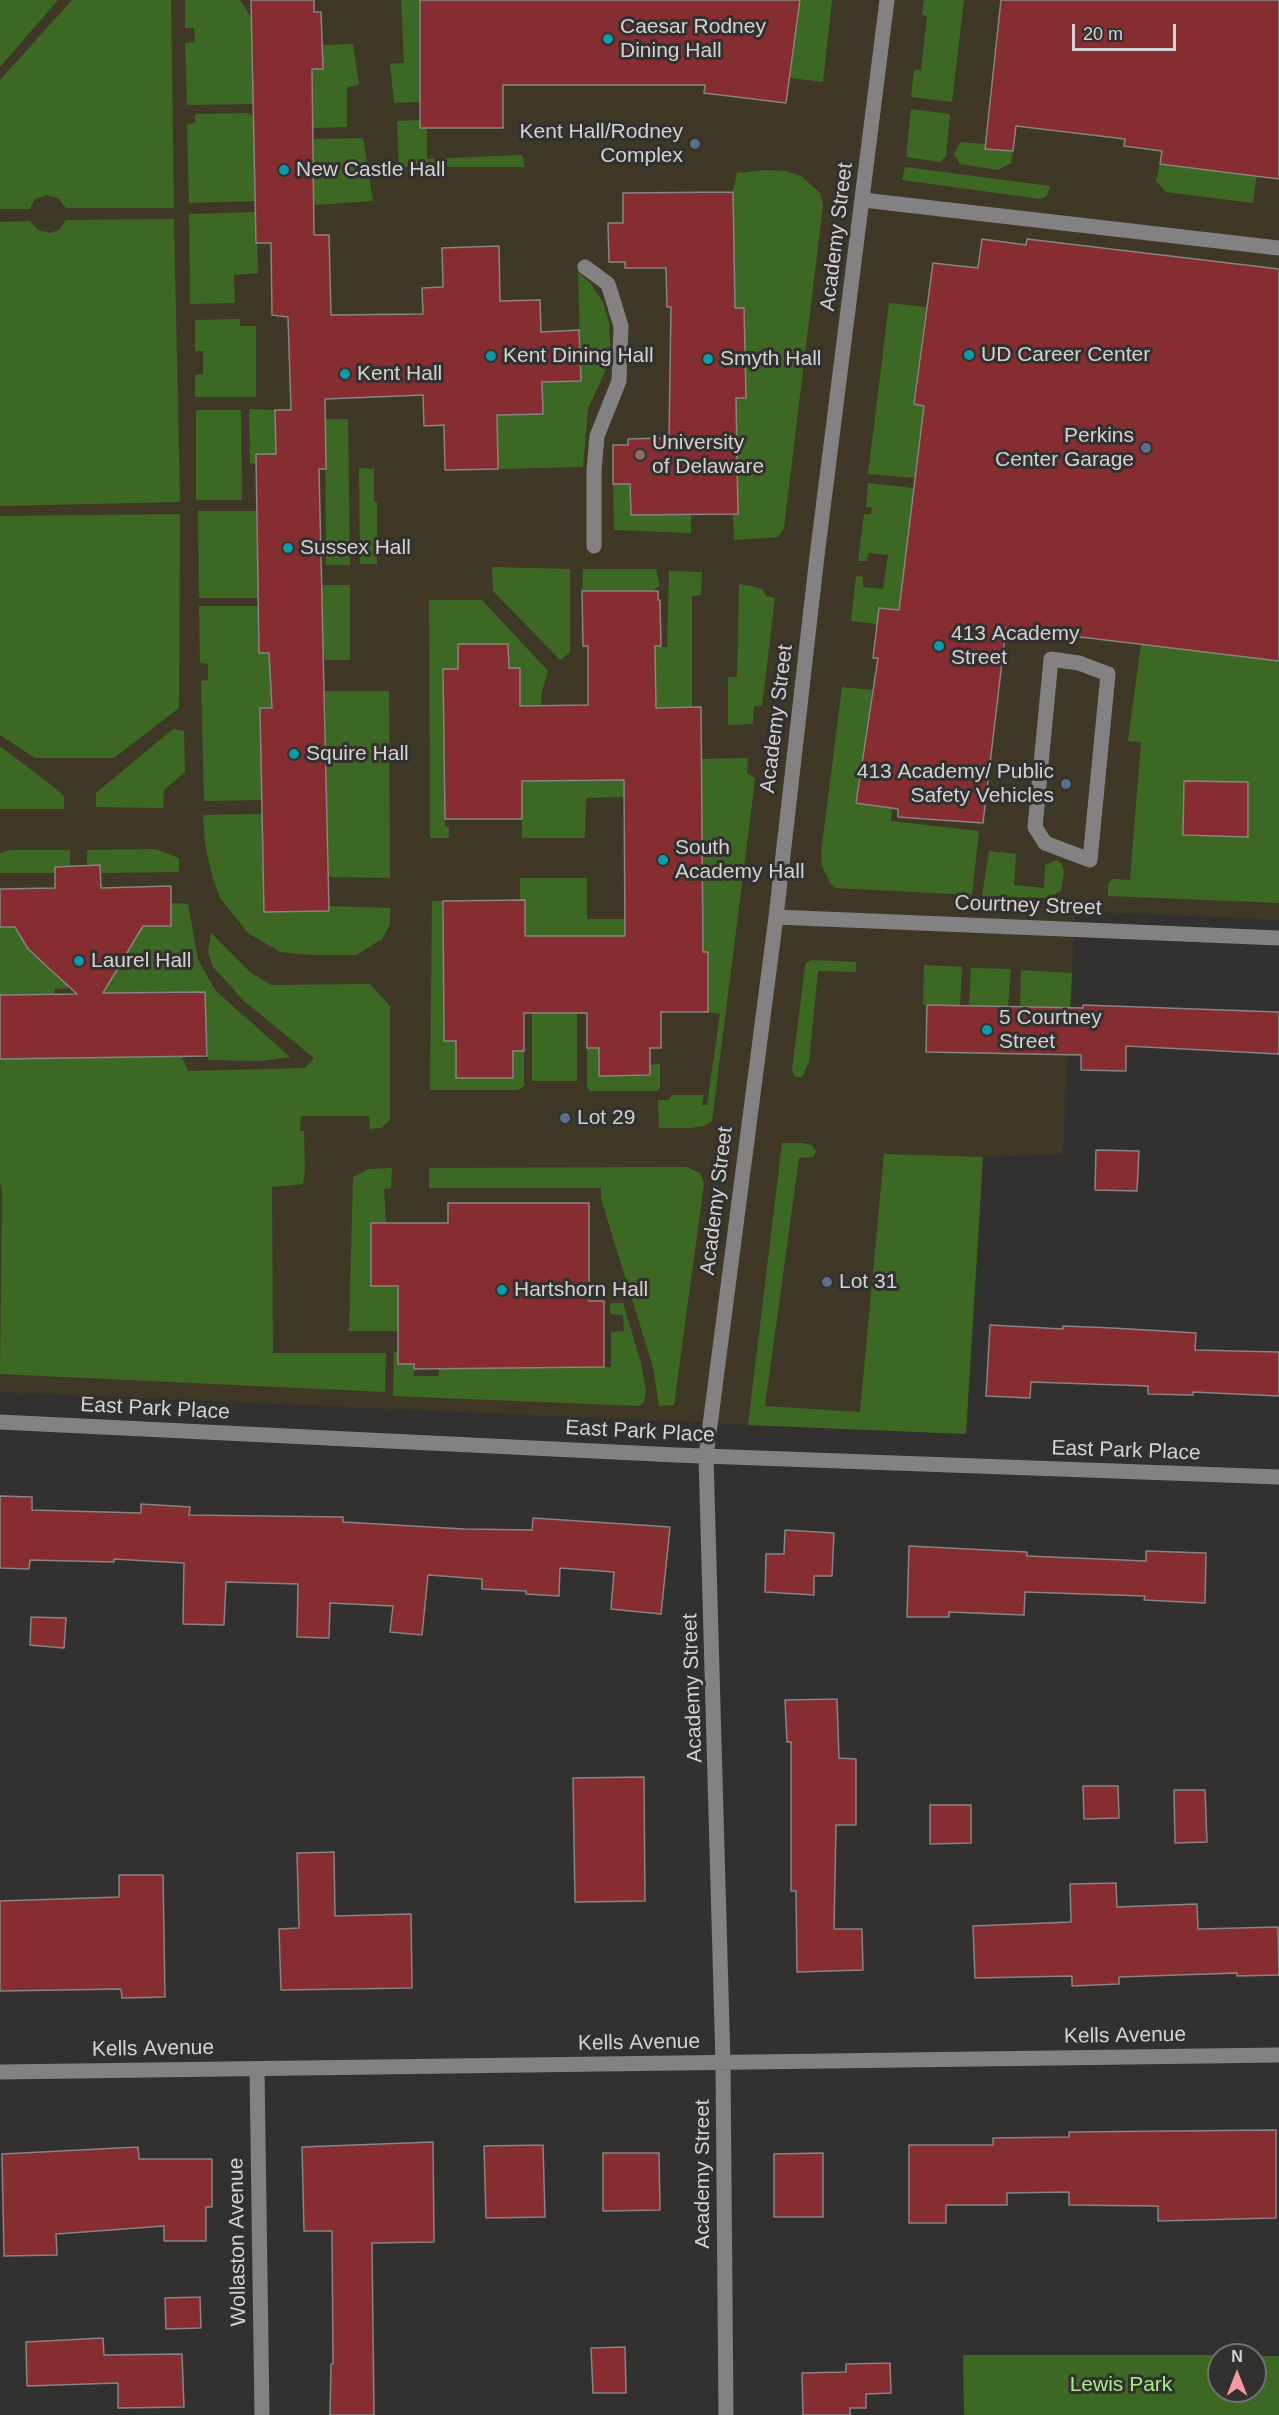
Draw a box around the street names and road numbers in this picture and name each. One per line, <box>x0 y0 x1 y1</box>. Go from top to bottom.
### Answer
street label: Academy Street <box>815 161 859 313</box>
street label: Academy Street <box>755 643 799 795</box>
street label: Courtney Street <box>954 891 1102 921</box>
street label: Academy Street <box>695 1125 739 1277</box>
street label: East Park Place <box>80 1393 230 1425</box>
street label: East Park Place <box>565 1416 715 1448</box>
street label: East Park Place <box>1051 1436 1201 1466</box>
street label: Academy Street <box>678 1613 708 1763</box>
street label: Kells Avenue <box>1064 2022 1186 2050</box>
street label: Kells Avenue <box>578 2029 700 2057</box>
street label: Kells Avenue <box>92 2035 214 2063</box>
street label: Academy Street <box>690 2099 716 2249</box>
street label: Wollaston Avenue <box>224 2158 252 2326</box>

